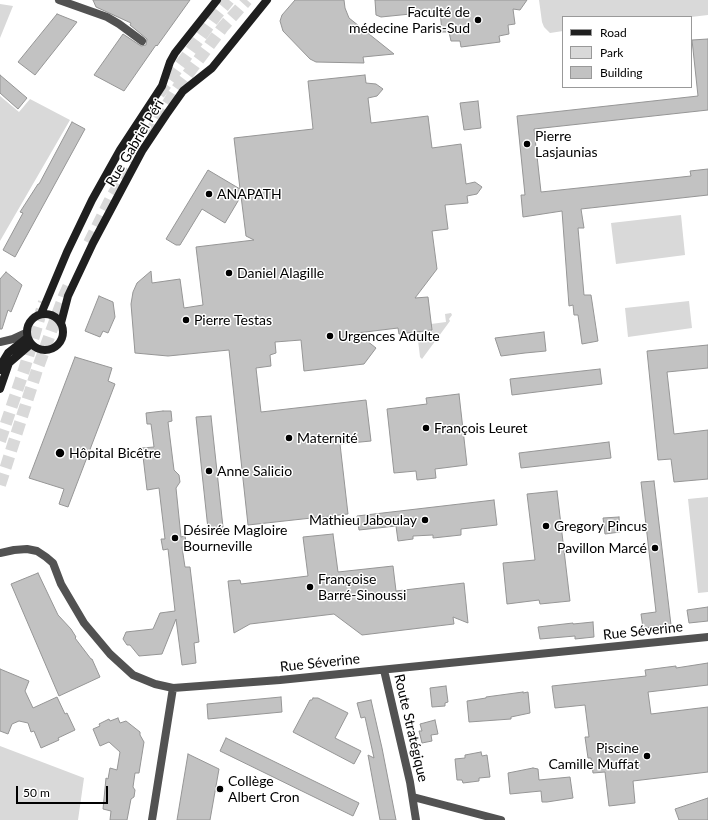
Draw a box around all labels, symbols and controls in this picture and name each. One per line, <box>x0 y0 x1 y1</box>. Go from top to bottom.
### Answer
place label: Faculté de médecine Paris-Sud <box>349 4 470 36</box>
marker: Faculté de médecine Paris-Sud <box>473 15 483 25</box>
legend <box>562 16 692 88</box>
text: Road <box>600 25 627 40</box>
text: Park <box>600 45 623 60</box>
text: Building <box>600 65 643 80</box>
street label: Rue Gabriel Péri <box>102 96 168 190</box>
place label: Pierre Lasjaunias <box>535 128 598 160</box>
marker: Pierre Lasjaunias <box>522 139 532 149</box>
place label: ANAPATH <box>217 186 282 202</box>
marker: ANAPATH <box>204 189 214 199</box>
place label: Daniel Alagille <box>237 265 324 281</box>
marker: Daniel Alagille <box>224 268 234 278</box>
place label: Pierre Testas <box>194 312 272 328</box>
marker: Pierre Testas <box>181 315 191 325</box>
place label: Urgences Adulte <box>338 328 440 344</box>
marker: Urgences Adulte <box>325 331 335 341</box>
place label: François Leuret <box>434 420 528 436</box>
marker: François Leuret <box>421 423 431 433</box>
place label: Maternité <box>297 430 358 446</box>
marker: Maternité <box>284 433 294 443</box>
place label: Hôpital Bicêtre <box>69 445 161 461</box>
marker: Hôpital Bicêtre <box>54 447 66 459</box>
place label: Anne Salicio <box>217 463 292 479</box>
marker: Anne Salicio <box>204 466 214 476</box>
place label: Mathieu Jaboulay <box>309 512 417 528</box>
marker: Mathieu Jaboulay <box>420 515 430 525</box>
place label: Gregory Pincus <box>554 518 647 534</box>
marker: Gregory Pincus <box>541 521 551 531</box>
place label: Désirée Magloire Bourneville <box>183 522 287 554</box>
marker: Désirée Magloire Bourneville <box>170 533 180 543</box>
place label: Pavillon Marcé <box>557 540 647 556</box>
marker: Pavillon Marcé <box>650 543 660 553</box>
place label: Françoise Barré-Sinoussi <box>318 571 406 604</box>
marker: Françoise Barré-Sinoussi <box>305 582 315 592</box>
street label: Rue Séverine <box>602 618 684 644</box>
street label: Rue Séverine <box>279 650 361 676</box>
street label: Route Stratégique <box>390 672 432 784</box>
place label: Piscine Camille Muffat <box>548 740 639 772</box>
marker: Piscine Camille Muffat <box>642 751 652 761</box>
place label: Collège Albert Cron <box>228 773 300 806</box>
scale bar <box>18 778 110 804</box>
marker: Collège Albert Cron <box>215 784 225 794</box>
text: 50 m <box>23 785 50 800</box>

